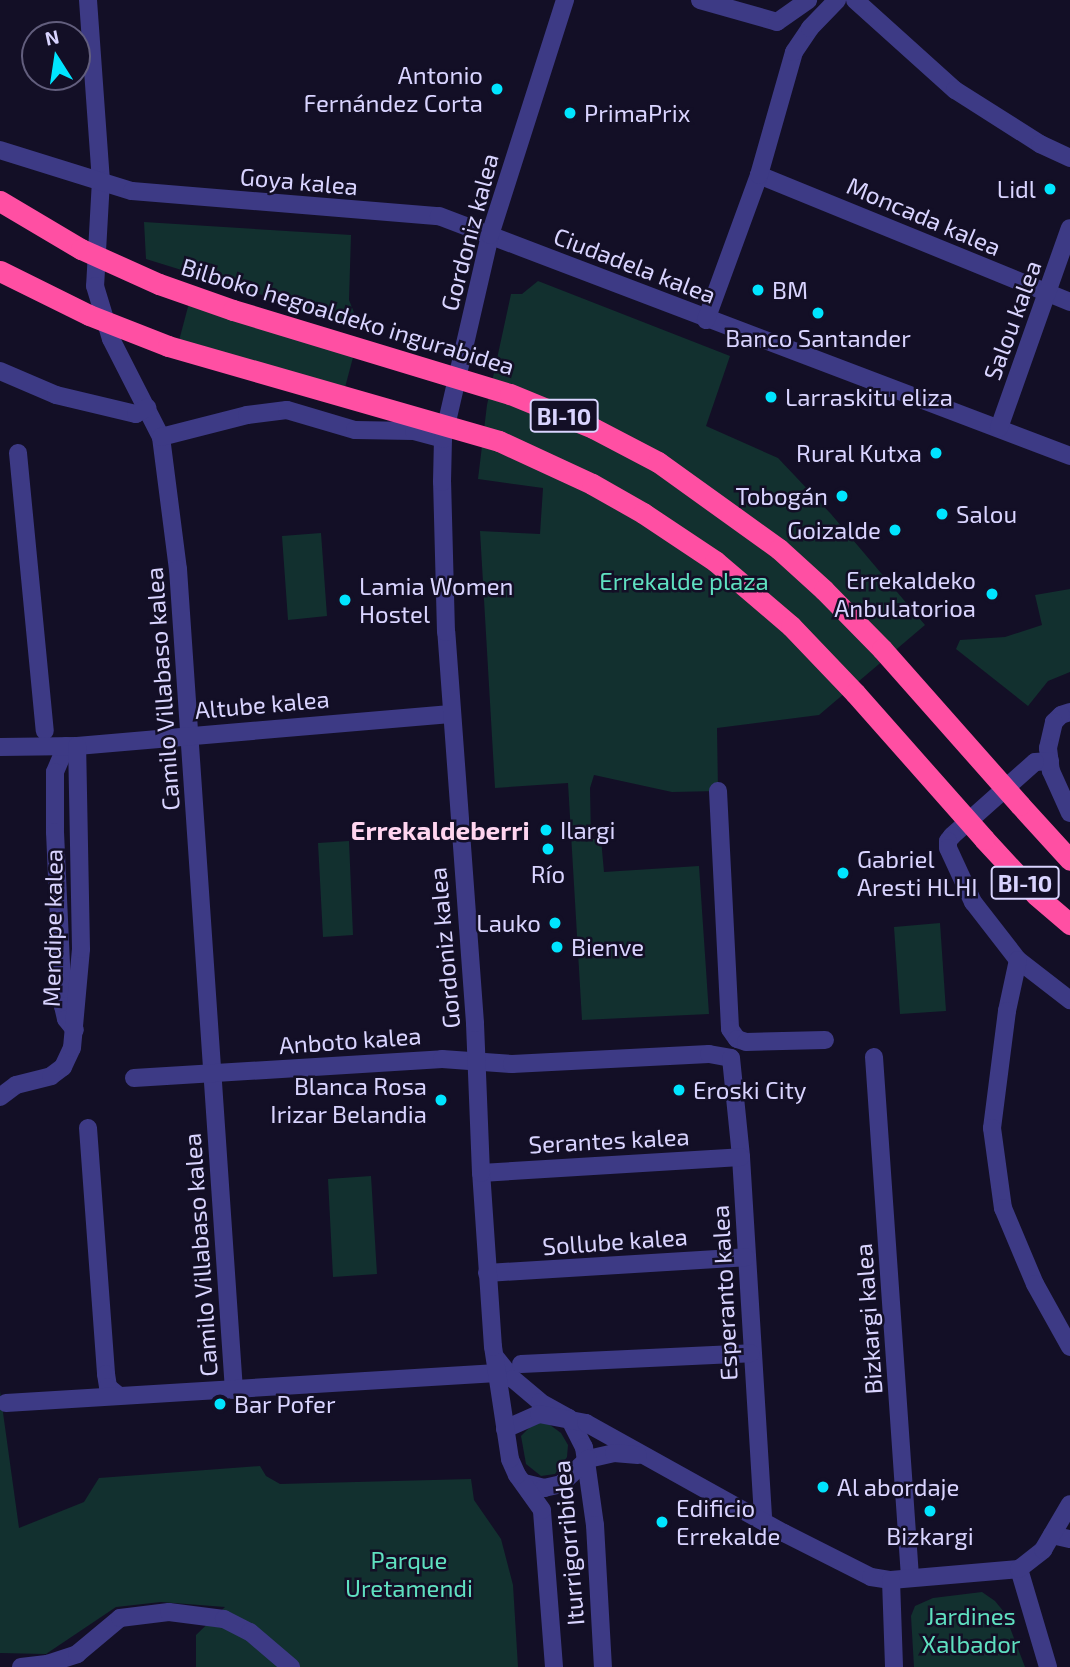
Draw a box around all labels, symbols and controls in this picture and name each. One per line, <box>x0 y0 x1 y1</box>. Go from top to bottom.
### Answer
north arrow <box>21 21 91 91</box>
text: N <box>43 24 61 50</box>
place label: Antonio Fernández Corta <box>303 61 483 117</box>
marker: Antonio Fernández Corta <box>489 81 505 97</box>
place label: PrimaPrix <box>584 99 690 127</box>
marker: PrimaPrix <box>562 105 578 121</box>
street label: Gordoniz kalea <box>434 150 504 314</box>
street label: Goya kalea <box>239 162 359 200</box>
street label: Moncada kalea <box>843 171 1005 261</box>
place label: Lidl <box>997 175 1036 203</box>
marker: Lidl <box>1042 181 1058 197</box>
street label: Ciudadela kalea <box>550 221 720 309</box>
street label: Bilboko hegoaldeko ingurabidea <box>178 252 518 380</box>
street label: Salou kalea <box>977 256 1047 384</box>
place label: BM <box>772 276 808 304</box>
marker: BM <box>750 282 766 298</box>
marker: Banco Santander <box>810 305 826 321</box>
place label: Banco Santander <box>725 324 911 352</box>
place label: Larraskitu eliza <box>785 383 953 411</box>
marker: Larraskitu eliza <box>763 389 779 405</box>
road number: BI-10 <box>529 396 599 436</box>
place label: Rural Kutxa <box>795 439 922 467</box>
marker: Rural Kutxa <box>928 445 944 461</box>
place label: Tobogán <box>735 482 828 510</box>
marker: Tobogán <box>834 488 850 504</box>
place label: Salou <box>956 500 1017 528</box>
marker: Salou <box>934 506 950 522</box>
place label: Goizalde <box>787 516 881 544</box>
marker: Goizalde <box>887 522 903 538</box>
street label: Camilo Villabaso kalea <box>139 566 185 812</box>
place label: Errekaldeko Anbulatorioa <box>834 566 976 622</box>
park label: Errekalde plaza <box>599 567 769 595</box>
place label: Lamia Women Hostel <box>359 572 514 628</box>
marker: Errekaldeko Anbulatorioa <box>982 584 1002 604</box>
marker: Lamia Women Hostel <box>337 592 353 608</box>
street label: Altube kalea <box>193 684 331 724</box>
district label: Errekaldeberri <box>350 814 530 846</box>
place label: Ilargi <box>560 816 615 844</box>
marker: Ilargi <box>538 822 554 838</box>
marker: Río <box>540 841 556 857</box>
place label: Gabriel Aresti HLHI <box>857 845 977 901</box>
street label: Mendipe kalea <box>36 849 68 1007</box>
place label: Río <box>531 860 565 888</box>
road number: BI-10 <box>990 863 1060 902</box>
marker: Gabriel Aresti HLHI <box>835 865 851 881</box>
street label: Gordoniz kalea <box>423 866 465 1030</box>
place label: Lauko <box>476 909 541 937</box>
marker: Lauko <box>547 915 563 931</box>
place label: Bienve <box>571 933 644 961</box>
marker: Bienve <box>549 939 565 955</box>
street label: Anboto kalea <box>278 1021 422 1059</box>
place label: Blanca Rosa Irizar Belandia <box>270 1072 427 1128</box>
place label: Eroski City <box>693 1076 807 1104</box>
marker: Eroski City <box>671 1082 687 1098</box>
marker: Blanca Rosa Irizar Belandia <box>433 1092 449 1108</box>
street label: Serantes kalea <box>528 1121 690 1159</box>
street label: Camilo Villabaso kalea <box>177 1132 223 1378</box>
street label: Esperanto kalea <box>705 1204 743 1382</box>
street label: Sollube kalea <box>541 1222 689 1260</box>
street label: Bizkargi kalea <box>848 1243 888 1395</box>
place label: Bar Pofer <box>234 1390 336 1418</box>
marker: Bar Pofer <box>212 1396 228 1412</box>
street label: Iturrigorribidea <box>546 1459 590 1627</box>
place label: Al abordaje <box>837 1473 960 1501</box>
marker: Al abordaje <box>815 1479 831 1495</box>
place label: Edificio Errekalde <box>676 1494 780 1550</box>
marker: Bizkargi <box>922 1503 938 1519</box>
marker: Edificio Errekalde <box>654 1514 670 1530</box>
place label: Bizkargi <box>886 1522 974 1550</box>
park label: Parque Uretamendi <box>345 1546 473 1602</box>
park label: Jardines Xalbador <box>922 1602 1020 1658</box>

